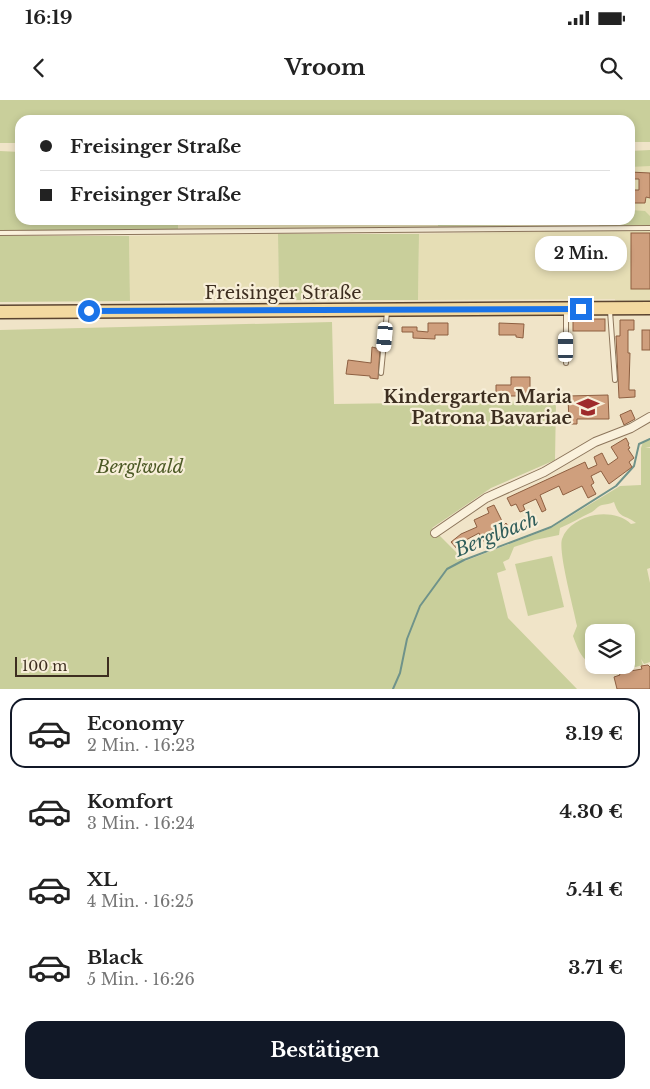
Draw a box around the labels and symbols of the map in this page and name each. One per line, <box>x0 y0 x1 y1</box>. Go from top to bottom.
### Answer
callout: 2 Min. <box>535 236 627 272</box>
street label: Freisinger Straße <box>204 282 362 304</box>
route end <box>570 298 592 320</box>
route start <box>78 300 100 322</box>
car <box>376 321 393 353</box>
car <box>558 332 573 362</box>
place label: Kindergarten Maria Patrona Bavariae <box>383 386 573 429</box>
school or university icon: Kindergarten Maria Patrona Bavariae <box>575 394 601 420</box>
park label: Berglwald <box>96 456 184 478</box>
water label: Berglbach <box>450 507 541 562</box>
scale bar <box>15 654 109 677</box>

